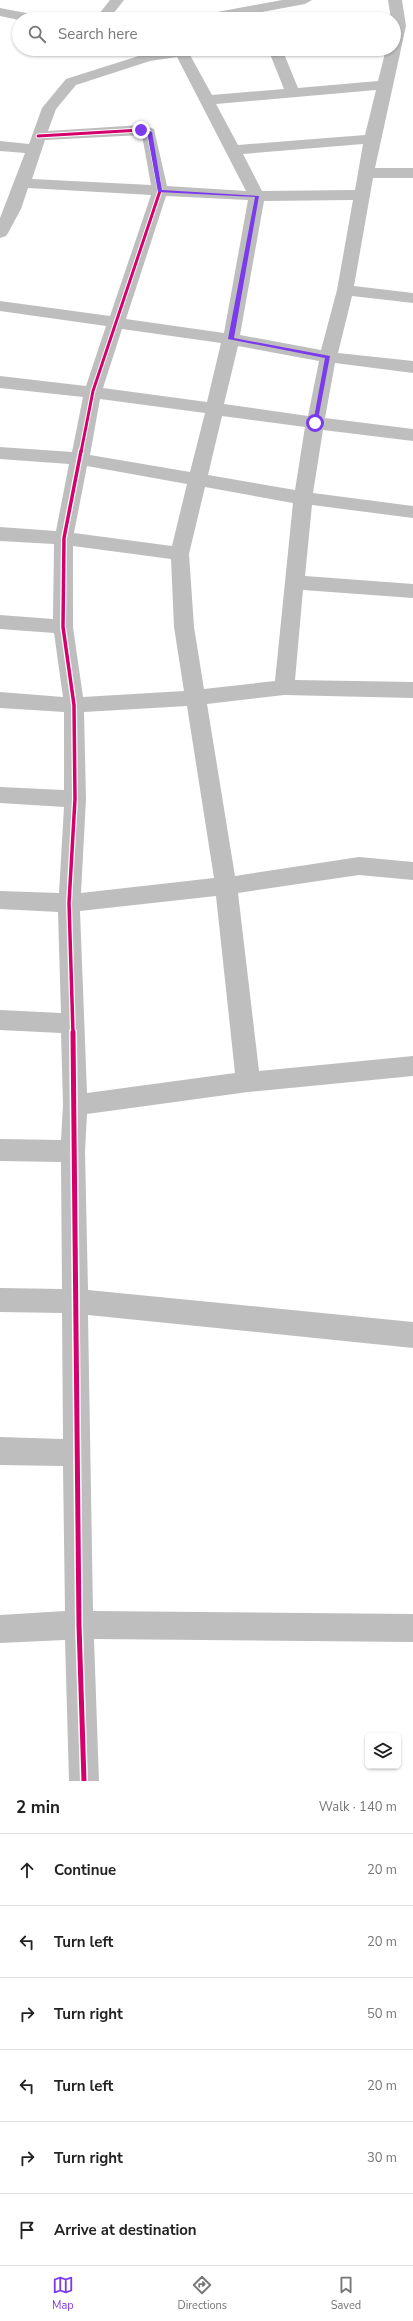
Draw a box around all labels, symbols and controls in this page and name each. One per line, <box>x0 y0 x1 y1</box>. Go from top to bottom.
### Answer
search box <box>12 12 401 56</box>
icon: search <box>26 23 48 45</box>
text: Search here <box>58 24 138 44</box>
route end <box>132 121 150 139</box>
route start <box>306 414 324 432</box>
map controls <box>365 1733 401 1769</box>
button: layers <box>365 1733 401 1769</box>
text: 2 min <box>16 1796 60 1819</box>
text: Walk · 140 m <box>319 1798 397 1816</box>
icon: ahead <box>16 1859 38 1881</box>
text: Continue <box>54 1860 116 1880</box>
text: 20 m <box>367 1861 397 1879</box>
icon: left <box>16 1931 38 1953</box>
text: Turn left <box>54 1932 113 1952</box>
text: 20 m <box>367 1933 397 1951</box>
icon: right <box>16 2003 38 2025</box>
text: Turn right <box>54 2004 123 2024</box>
text: 50 m <box>367 2005 397 2023</box>
icon: left <box>16 2075 38 2097</box>
text: Turn left <box>54 2076 113 2096</box>
text: 20 m <box>367 2077 397 2095</box>
icon: right <box>16 2147 38 2169</box>
text: Turn right <box>54 2148 123 2168</box>
text: 30 m <box>367 2149 397 2167</box>
icon: arrive <box>16 2219 38 2241</box>
text: Arrive at destination <box>54 2220 197 2240</box>
tab: Map <box>52 2274 74 2313</box>
tab: Directions <box>178 2274 227 2313</box>
tab: Saved <box>331 2274 361 2313</box>

